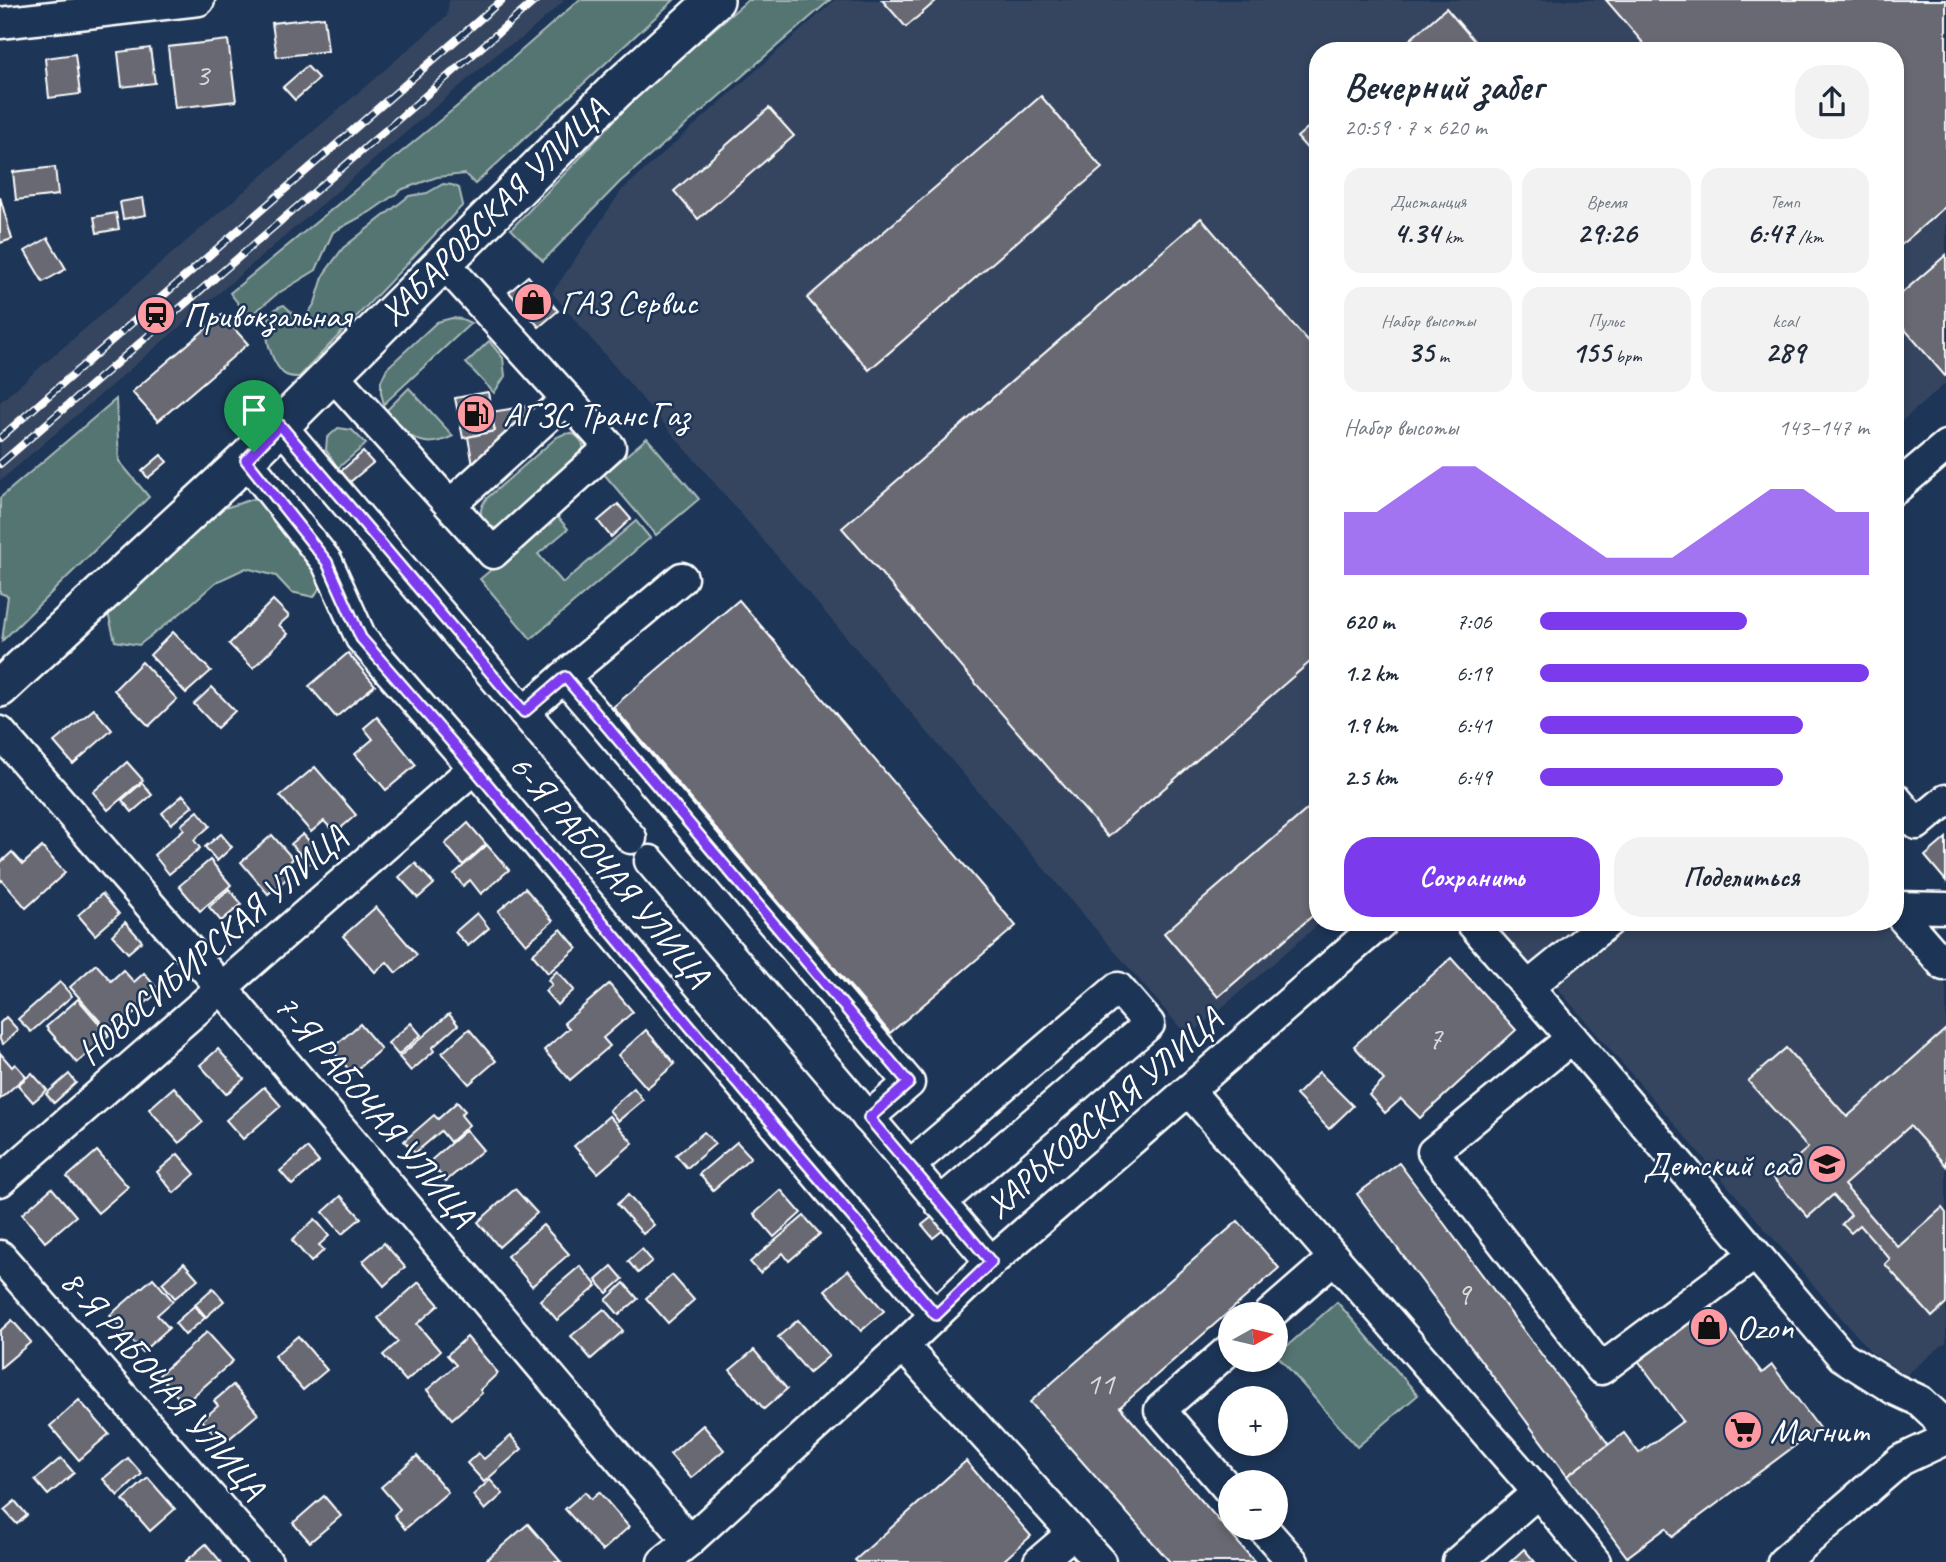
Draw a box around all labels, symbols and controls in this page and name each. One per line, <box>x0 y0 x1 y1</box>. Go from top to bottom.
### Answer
house number: 3 <box>195 54 212 95</box>
text: Вечерний забег <box>1344 63 1543 110</box>
button: share <box>1795 65 1869 139</box>
street label: ХАБАРОВСКАЯ УЛИЦА <box>370 88 617 335</box>
text: 20:59 · 7 × 620 m <box>1344 113 1487 142</box>
text: Дистанция <box>1390 190 1466 214</box>
text: Время <box>1586 190 1627 214</box>
text: Темп <box>1770 190 1800 214</box>
text: 4.34 <box>1393 214 1440 252</box>
text: 29:26 <box>1576 214 1637 252</box>
text: 6:47 <box>1747 214 1794 252</box>
text: km <box>1440 225 1463 249</box>
text: /km <box>1794 225 1823 249</box>
place label: ГАЗ Сервис <box>560 280 699 325</box>
shop icon: ГАЗ Сервис <box>512 281 554 323</box>
place label: Привокзальная <box>183 293 353 338</box>
station icon: Привокзальная <box>135 294 177 336</box>
text: Набор высоты <box>1381 309 1475 333</box>
text: Пульс <box>1588 309 1625 333</box>
text: kcal <box>1772 309 1797 333</box>
text: 35 <box>1407 333 1434 371</box>
text: 155 <box>1571 333 1611 371</box>
text: 289 <box>1765 333 1805 371</box>
text: m <box>1434 344 1449 368</box>
text: bpm <box>1611 344 1642 368</box>
pin <box>224 380 284 452</box>
icon: arrive <box>235 391 273 429</box>
place label: АГЗС ТрансГаз <box>503 392 692 437</box>
fuel station icon: АГЗС ТрансГаз <box>455 393 497 435</box>
text: Набор высоты <box>1344 413 1458 442</box>
text: 143–147 m <box>1778 413 1869 442</box>
text: 620 m <box>1344 607 1394 636</box>
text: 7:06 <box>1456 607 1492 636</box>
text: 1.2 km <box>1344 659 1398 688</box>
text: 6:19 <box>1456 659 1492 688</box>
text: 1.9 km <box>1344 711 1397 740</box>
text: 6:41 <box>1456 711 1492 740</box>
street label: 6-Я РАБОЧАЯ УЛИЦА <box>499 744 722 997</box>
text: 2.5 km <box>1344 763 1397 792</box>
text: 6:49 <box>1456 763 1492 792</box>
street label: НОВОСИБИРСКАЯ УЛИЦА <box>68 814 357 1075</box>
button: Сохранить <box>1344 837 1600 917</box>
button: Поделиться <box>1614 837 1869 917</box>
street label: 7-Я РАБОЧАЯ УЛИЦА <box>264 984 487 1237</box>
street label: ХАРЬКОВСКАЯ УЛИЦА <box>976 997 1233 1228</box>
house number: 7 <box>1428 1018 1444 1059</box>
place label: Детский сад <box>1643 1142 1803 1187</box>
school or university icon: Детский сад <box>1806 1143 1848 1185</box>
street label: 8-Я РАБОЧАЯ УЛИЦА <box>51 1260 276 1510</box>
house number: 9 <box>1456 1273 1473 1314</box>
north arrow <box>1218 1302 1288 1372</box>
map controls <box>1218 1302 1288 1540</box>
place label: Ozon <box>1736 1305 1794 1350</box>
shop icon: Ozon <box>1688 1306 1730 1348</box>
house number: 11 <box>1086 1363 1116 1404</box>
button: + <box>1218 1386 1288 1456</box>
place label: Магнит <box>1770 1408 1871 1453</box>
supermarket icon: Магнит <box>1722 1409 1764 1451</box>
button: − <box>1218 1470 1288 1540</box>

